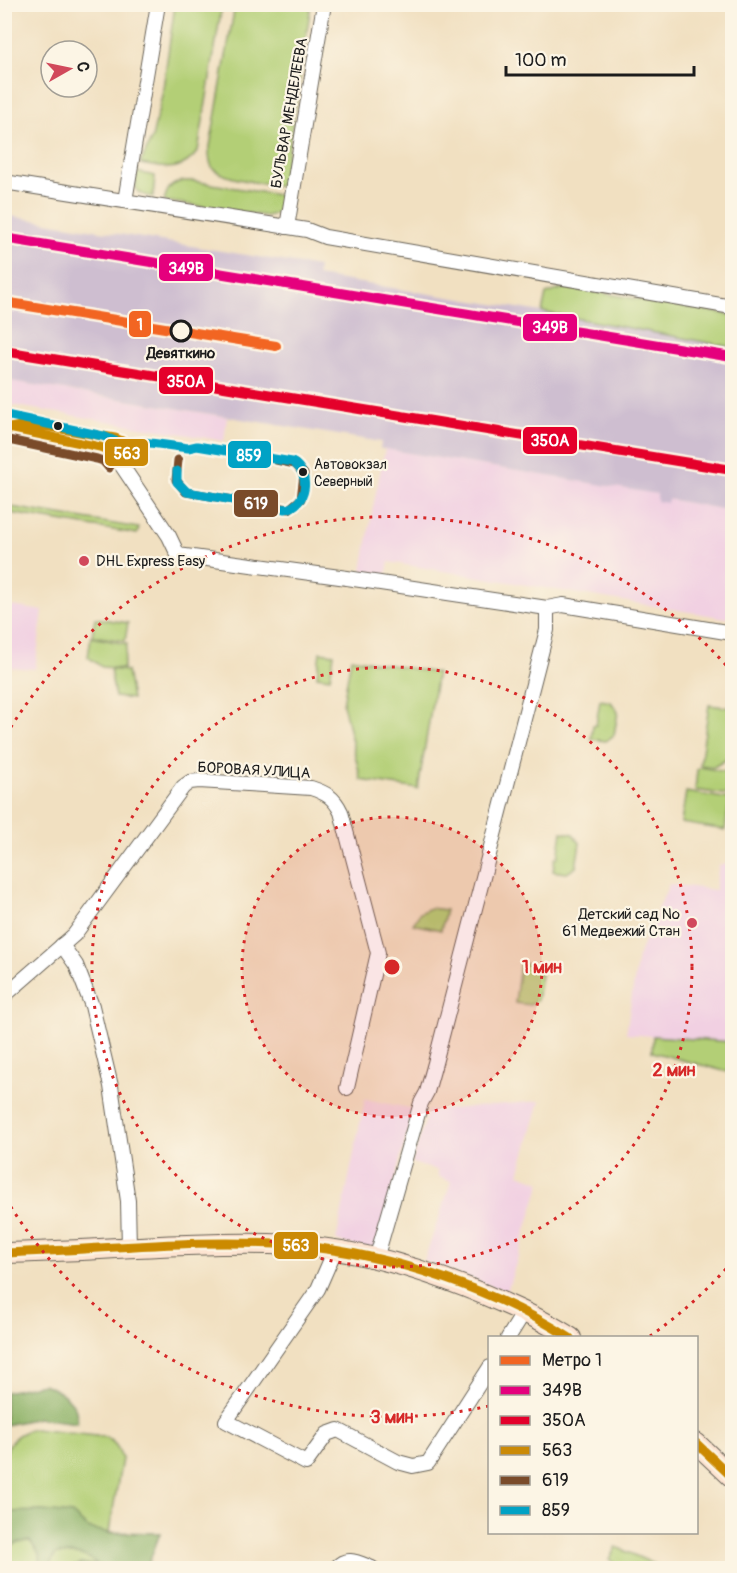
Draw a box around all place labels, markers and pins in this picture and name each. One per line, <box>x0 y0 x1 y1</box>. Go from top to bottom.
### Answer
marker: Девяткино <box>170 320 192 342</box>
place label: Девяткино <box>146 344 215 363</box>
unlabelled marker <box>52 420 64 432</box>
place label: Автовокзал Северный <box>314 456 387 490</box>
marker: Автовокзал Северный <box>297 466 309 478</box>
place label: DHL Express Easy <box>96 552 206 571</box>
marker: DHL Express Easy <box>77 554 91 568</box>
place label: Детский сад № 61 Медвежий Стан <box>562 905 680 941</box>
marker: Детский сад № 61 Медвежий Стан <box>685 916 699 930</box>
centre of rings <box>382 957 402 977</box>

